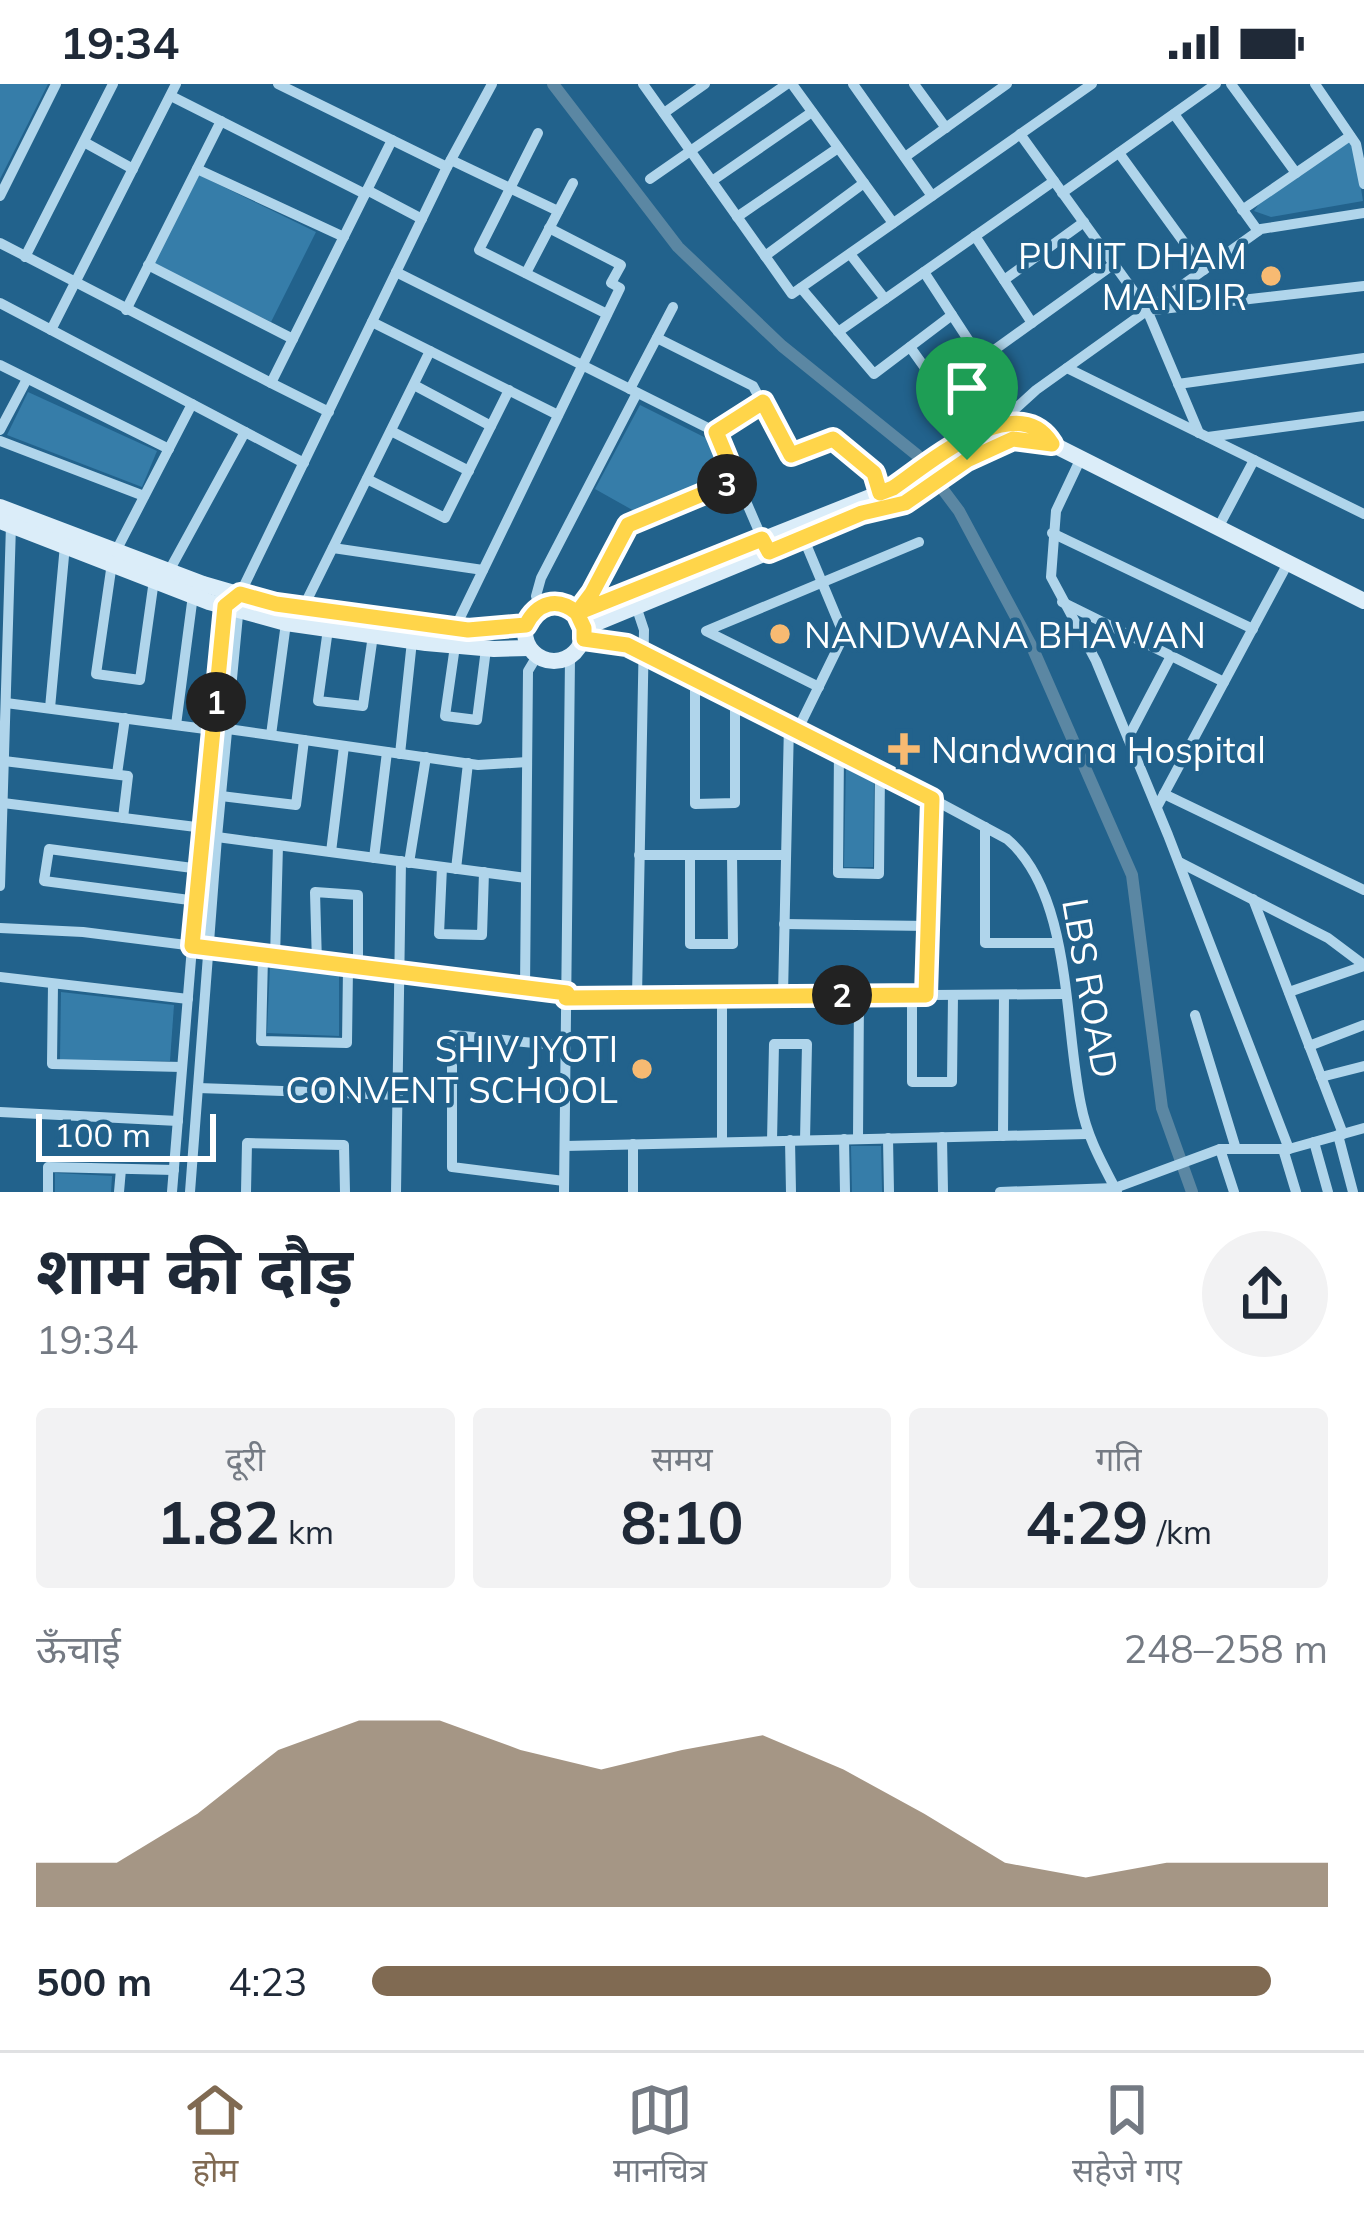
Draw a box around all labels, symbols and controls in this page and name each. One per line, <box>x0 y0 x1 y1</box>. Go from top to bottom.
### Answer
text: 19:34 <box>60 14 179 70</box>
place label: PUNIT DHAM MANDIR <box>1018 233 1247 319</box>
marker: PUNIT DHAM MANDIR <box>1258 263 1284 289</box>
pin <box>916 337 1018 460</box>
icon: arrive <box>934 355 1000 421</box>
pin: 3 <box>697 454 757 514</box>
text: 3 <box>717 463 737 504</box>
place label: NANDWANA BHAWAN <box>804 612 1206 657</box>
marker: NANDWANA BHAWAN <box>767 621 793 647</box>
pin: 1 <box>186 672 246 732</box>
text: 1 <box>206 681 226 722</box>
place label: Nandwana Hospital <box>931 727 1266 772</box>
marker: Nandwana Hospital <box>888 733 920 765</box>
street label: LBS ROAD <box>1053 895 1129 1081</box>
pin: 2 <box>812 965 872 1025</box>
text: 2 <box>832 974 852 1015</box>
place label: SHIV JYOTI CONVENT SCHOOL <box>285 1026 618 1112</box>
marker: SHIV JYOTI CONVENT SCHOOL <box>629 1056 655 1082</box>
scale bar <box>36 1108 216 1161</box>
text: 100 m <box>54 1114 151 1155</box>
text: शाम की दौड़ <box>36 1228 353 1311</box>
button: share <box>1202 1231 1328 1357</box>
text: 19:34 <box>36 1315 139 1364</box>
text: दूरी <box>226 1438 265 1479</box>
text: समय <box>651 1438 713 1479</box>
text: गति <box>1096 1438 1142 1479</box>
text: 1.82 <box>157 1484 279 1559</box>
text: 8:10 <box>621 1484 743 1559</box>
text: 4:29 <box>1025 1484 1148 1559</box>
text: km <box>279 1511 334 1552</box>
text: /km <box>1148 1511 1212 1552</box>
text: ऊँचाई <box>36 1624 121 1673</box>
text: 248–258 m <box>1123 1624 1328 1673</box>
text: 500 m <box>36 1957 152 2006</box>
text: 4:23 <box>228 1957 307 2006</box>
tab: होम <box>182 2077 248 2195</box>
tab: मानचित्र <box>613 2077 707 2195</box>
tab: सहेजे गए <box>1072 2077 1182 2195</box>

